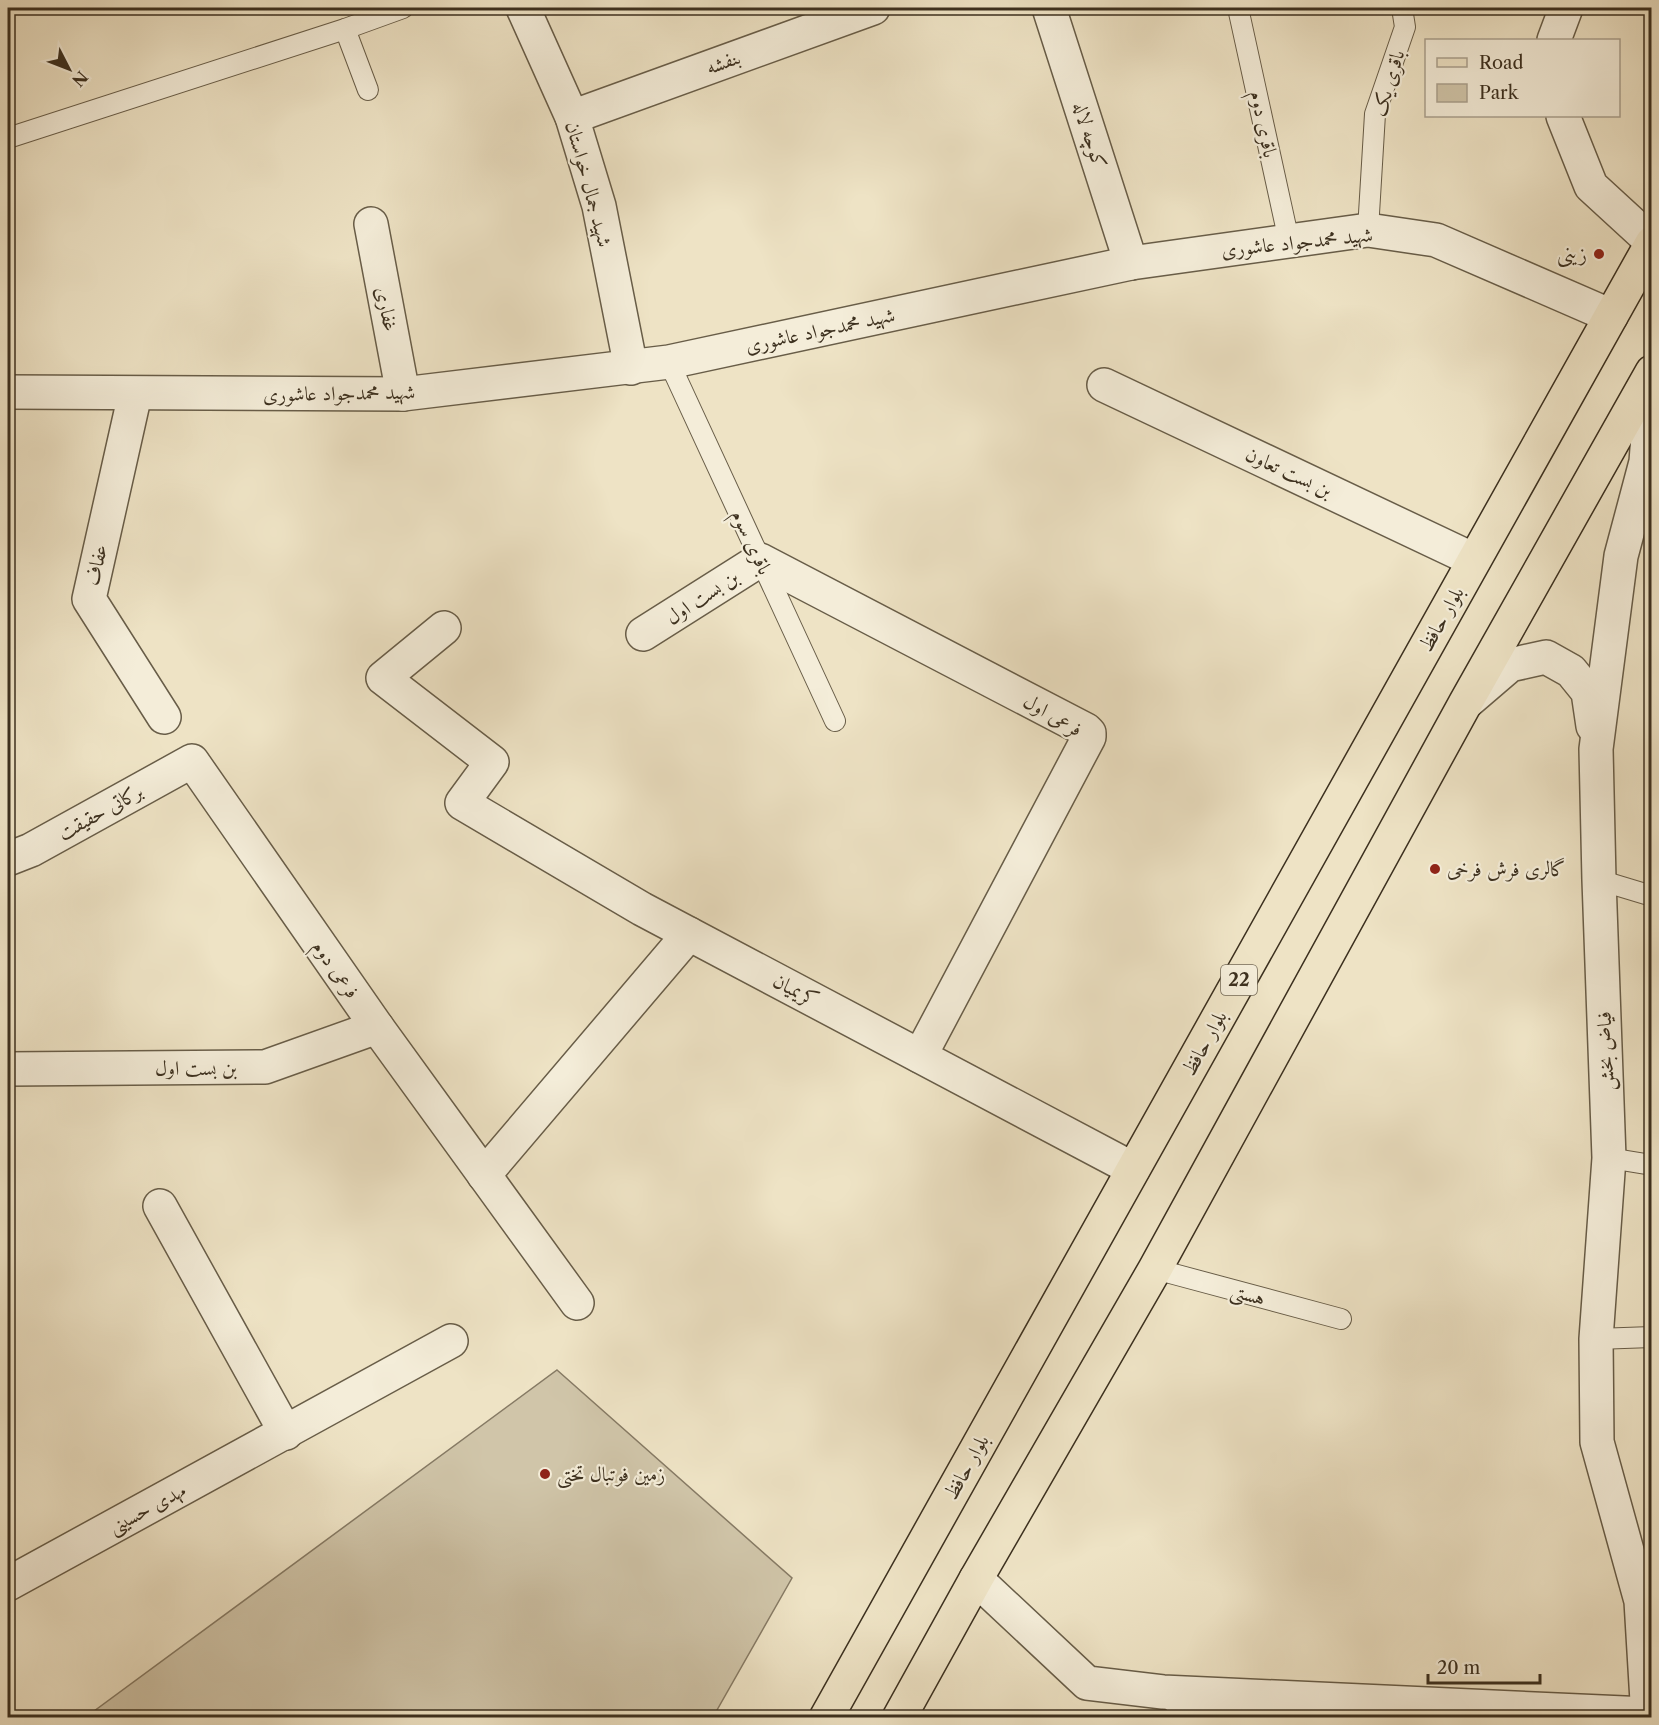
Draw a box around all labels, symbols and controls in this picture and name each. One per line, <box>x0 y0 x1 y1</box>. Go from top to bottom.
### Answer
north arrow <box>39 39 99 99</box>
legend <box>1425 39 1620 117</box>
street label: بنفشه <box>703 45 743 79</box>
street label: باقری یک <box>1367 47 1410 119</box>
text: Road <box>1479 52 1524 74</box>
text: N <box>68 67 92 91</box>
text: Park <box>1479 82 1520 104</box>
street label: باقری دوم <box>1239 88 1283 161</box>
street label: کوچه لاله <box>1066 99 1112 172</box>
street label: شهید جمال خواستان <box>560 119 617 250</box>
street label: شهید محمدجواد عاشوری <box>1220 222 1374 263</box>
place label: زینی <box>1557 242 1587 268</box>
marker: زینی <box>1592 247 1606 261</box>
street label: غفاری <box>371 285 403 333</box>
street label: شهید محمدجواد عاشوری <box>743 302 897 359</box>
street label: شهید محمدجواد عاشوری <box>263 380 415 407</box>
street label: بن‌ بست تعاون <box>1242 442 1336 503</box>
street label: باقری سوم <box>721 506 777 581</box>
street label: عفاف <box>80 542 112 588</box>
street label: بن بست اول <box>661 564 743 629</box>
street label: بلوار حافظ <box>1413 582 1469 656</box>
street label: فرعی اول <box>1019 689 1087 742</box>
street label: برکاتی حقیقت <box>54 779 147 845</box>
place label: گالری فرش فرخی <box>1447 857 1566 882</box>
marker: گالری فرش فرخی <box>1428 862 1442 876</box>
street label: فرعی دوم <box>302 935 365 1006</box>
road number: 22 <box>1221 965 1257 995</box>
street label: کریمیان <box>769 968 823 1013</box>
street label: بلوار حافظ <box>1176 1006 1232 1080</box>
street label: فیاض بخش <box>1592 1011 1620 1091</box>
street label: بن بست اول <box>155 1056 237 1080</box>
street label: هستی <box>1227 1278 1268 1313</box>
street label: بلوار حافظ <box>938 1430 994 1504</box>
place label: زمین فوتبال تختی <box>557 1462 665 1489</box>
marker: زمین فوتبال تختی <box>538 1467 552 1481</box>
street label: مهدی حسینی <box>104 1477 192 1541</box>
scale bar <box>1428 1647 1540 1685</box>
text: 20 m <box>1437 1657 1481 1679</box>

